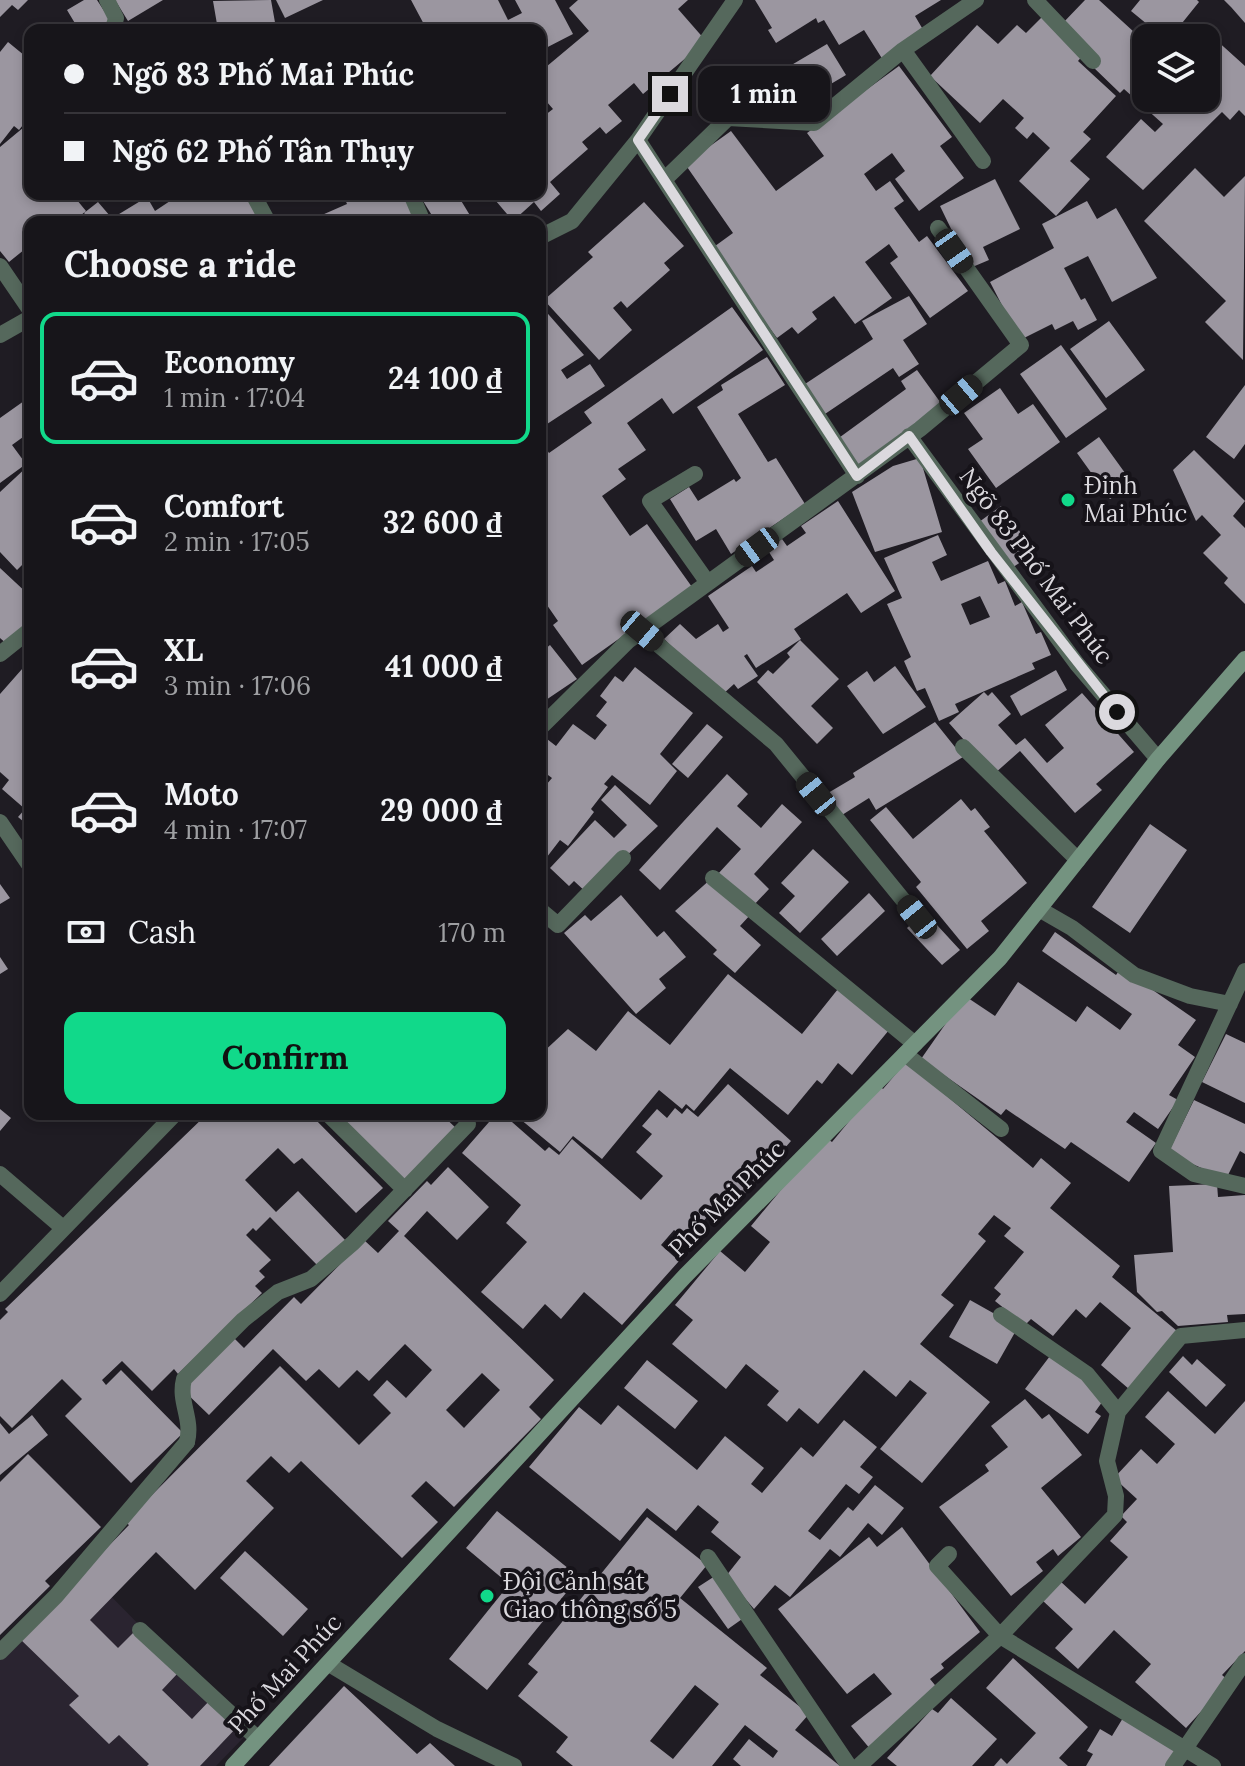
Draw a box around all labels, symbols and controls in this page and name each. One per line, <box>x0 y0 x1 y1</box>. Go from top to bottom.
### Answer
map controls <box>1132 24 1220 112</box>
button: layers <box>1132 24 1220 112</box>
text: Ngõ 83 Phố Mai Phúc <box>112 55 414 93</box>
callout: 1 min <box>698 66 830 122</box>
route end <box>652 76 688 112</box>
text: 1 min <box>731 77 797 110</box>
text: Ngõ 62 Phố Tân Thụy <box>112 132 414 170</box>
car <box>930 224 978 278</box>
text: Choose a ride <box>64 241 296 287</box>
icon: car <box>68 342 140 414</box>
text: Economy <box>164 343 295 381</box>
text: 24 100 ₫ <box>388 359 502 397</box>
car <box>935 370 987 420</box>
text: 1 min · 17:04 <box>164 381 305 414</box>
street label: Ngõ 83 Phố Mai Phúc <box>953 462 1120 670</box>
place label: Đinh Mai Phúc <box>1084 470 1187 529</box>
icon: car <box>68 486 140 558</box>
text: Comfort <box>164 487 284 525</box>
marker: Đinh Mai Phúc <box>1059 491 1077 509</box>
text: 32 600 ₫ <box>383 503 502 541</box>
car <box>731 523 783 571</box>
text: 2 min · 17:05 <box>164 525 310 558</box>
car <box>616 606 668 656</box>
icon: car <box>68 630 140 702</box>
text: XL <box>164 631 203 669</box>
text: 41 000 ₫ <box>385 647 502 685</box>
text: 3 min · 17:06 <box>164 669 311 702</box>
route start <box>1099 694 1135 730</box>
car <box>792 768 840 820</box>
icon: car <box>68 774 140 846</box>
text: Moto <box>164 775 239 813</box>
text: 29 000 ₫ <box>380 791 502 829</box>
text: 4 min · 17:07 <box>164 813 307 846</box>
car <box>893 891 941 943</box>
icon: cash <box>64 910 108 954</box>
text: Cash <box>128 913 196 951</box>
text: 170 m <box>438 916 506 949</box>
button: Confirm <box>64 1012 506 1104</box>
street label: Phố Mai Phúc <box>662 1134 792 1264</box>
place label: Đội Cảnh sát Giao thông số 5 <box>503 1566 677 1625</box>
marker: Đội Cảnh sát Giao thông số 5 <box>478 1587 496 1605</box>
street label: Phố Mai Phúc <box>221 1607 348 1740</box>

